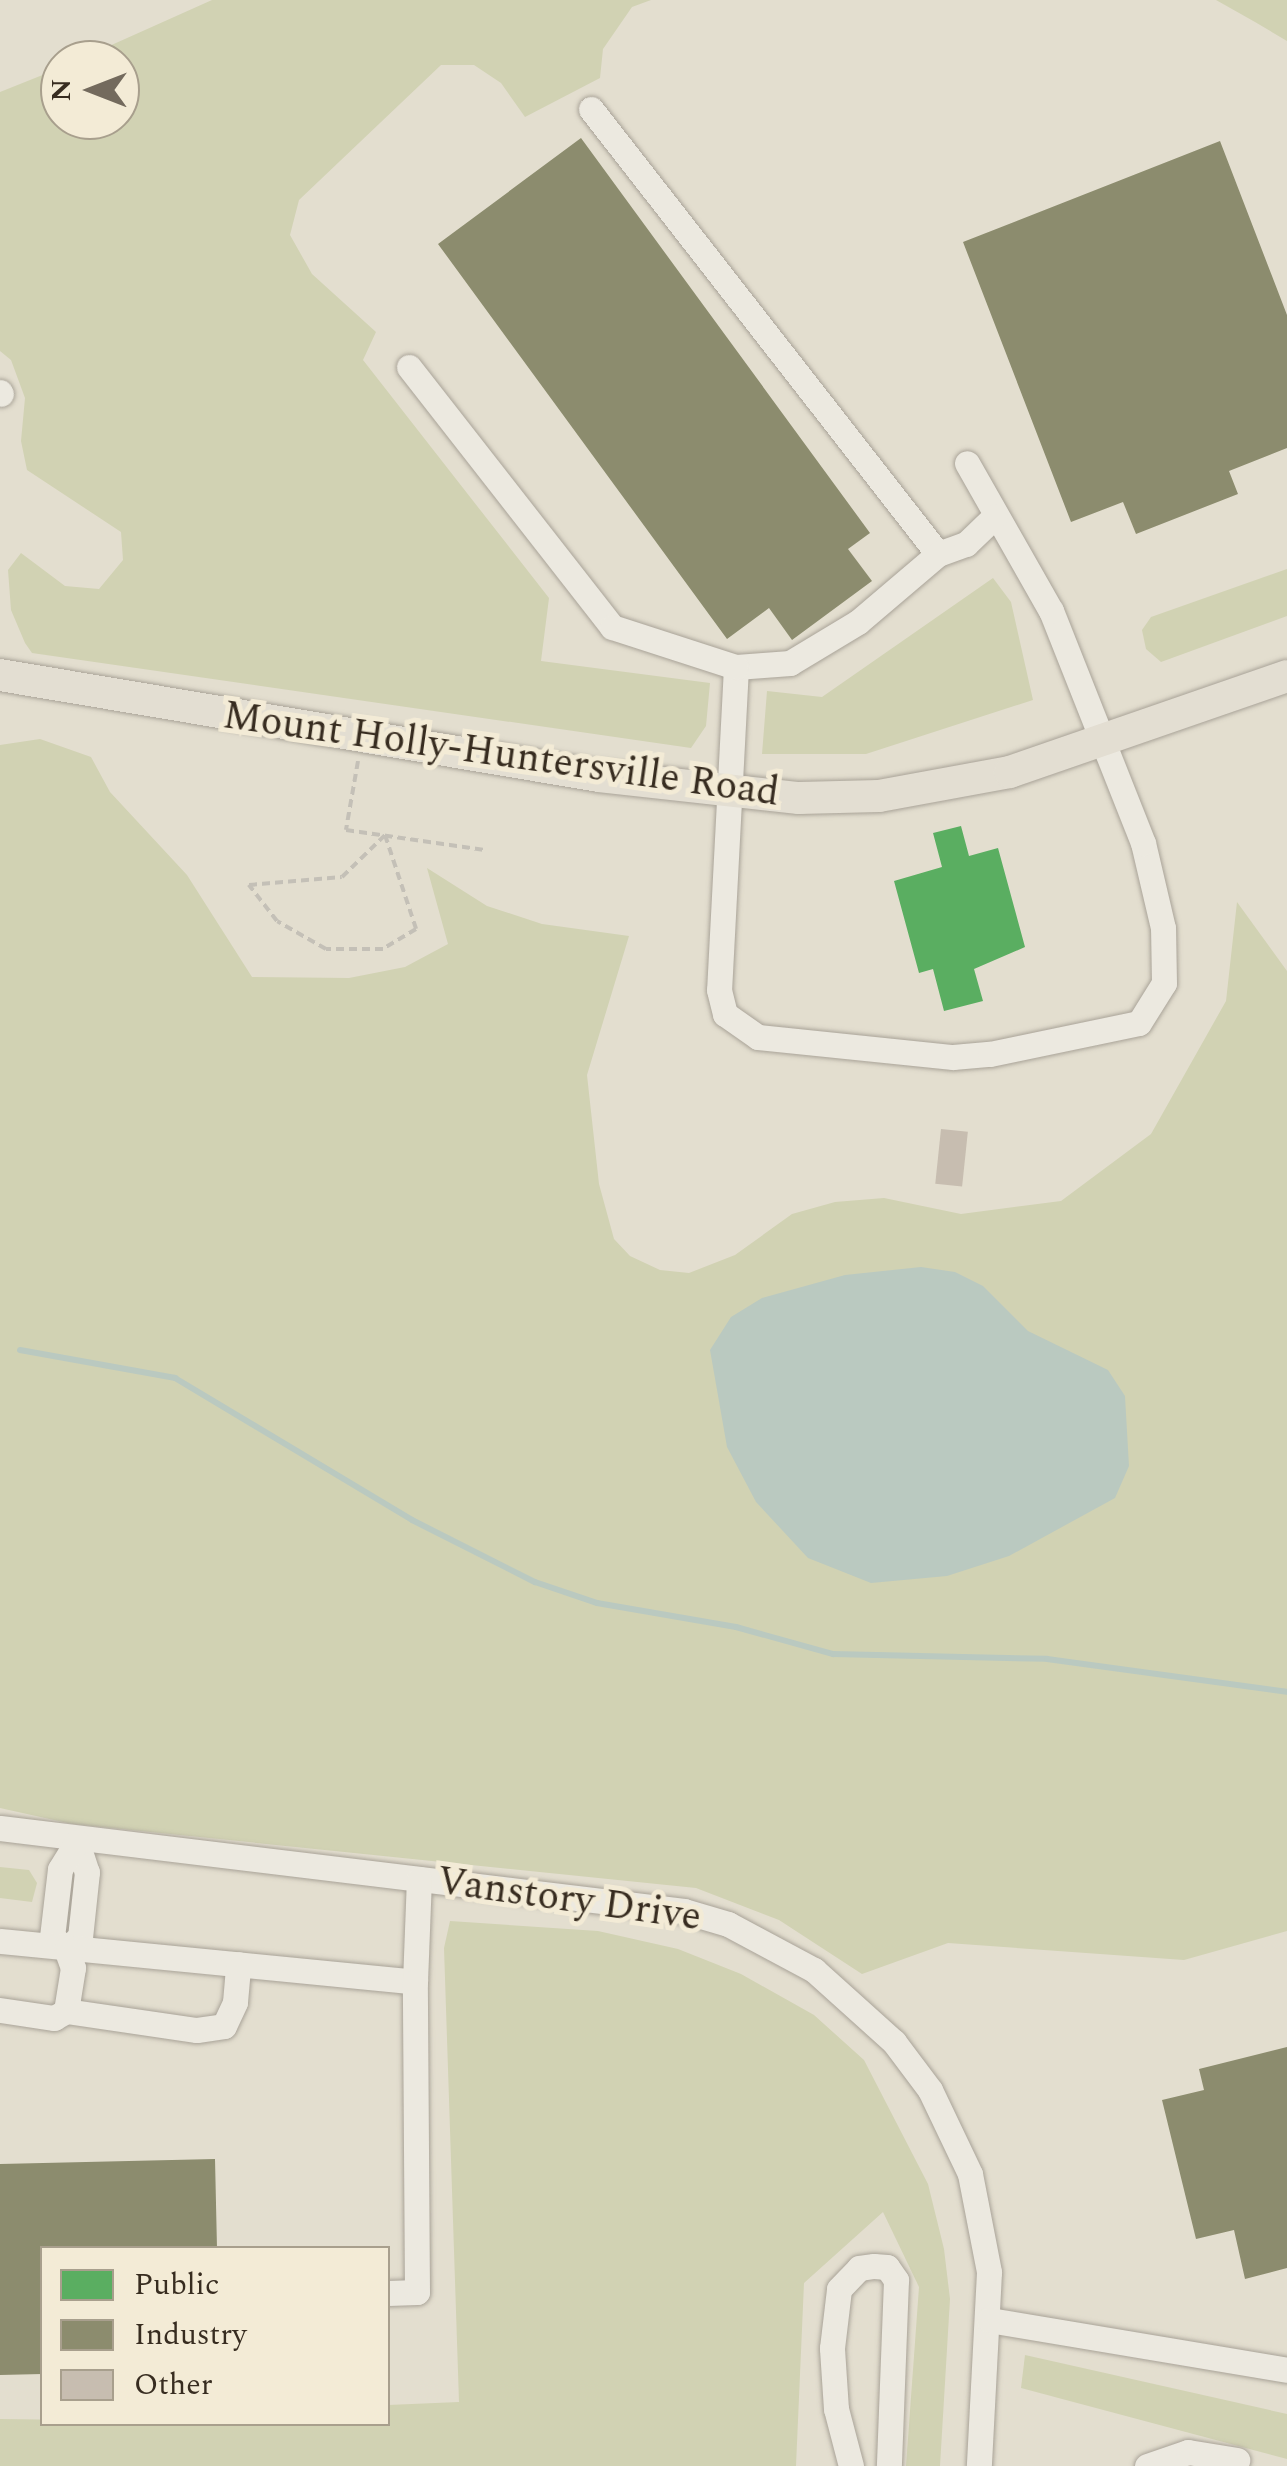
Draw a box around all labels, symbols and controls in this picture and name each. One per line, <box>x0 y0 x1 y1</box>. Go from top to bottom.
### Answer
north arrow <box>40 40 140 140</box>
text: N <box>40 79 83 101</box>
street label: Mount Holly-Huntersville Road <box>220 692 782 818</box>
street label: Vanstory Drive <box>434 1858 704 1942</box>
legend <box>40 2246 390 2426</box>
text: Public <box>134 2262 219 2308</box>
text: Industry <box>134 2312 247 2358</box>
text: Other <box>134 2362 213 2408</box>

